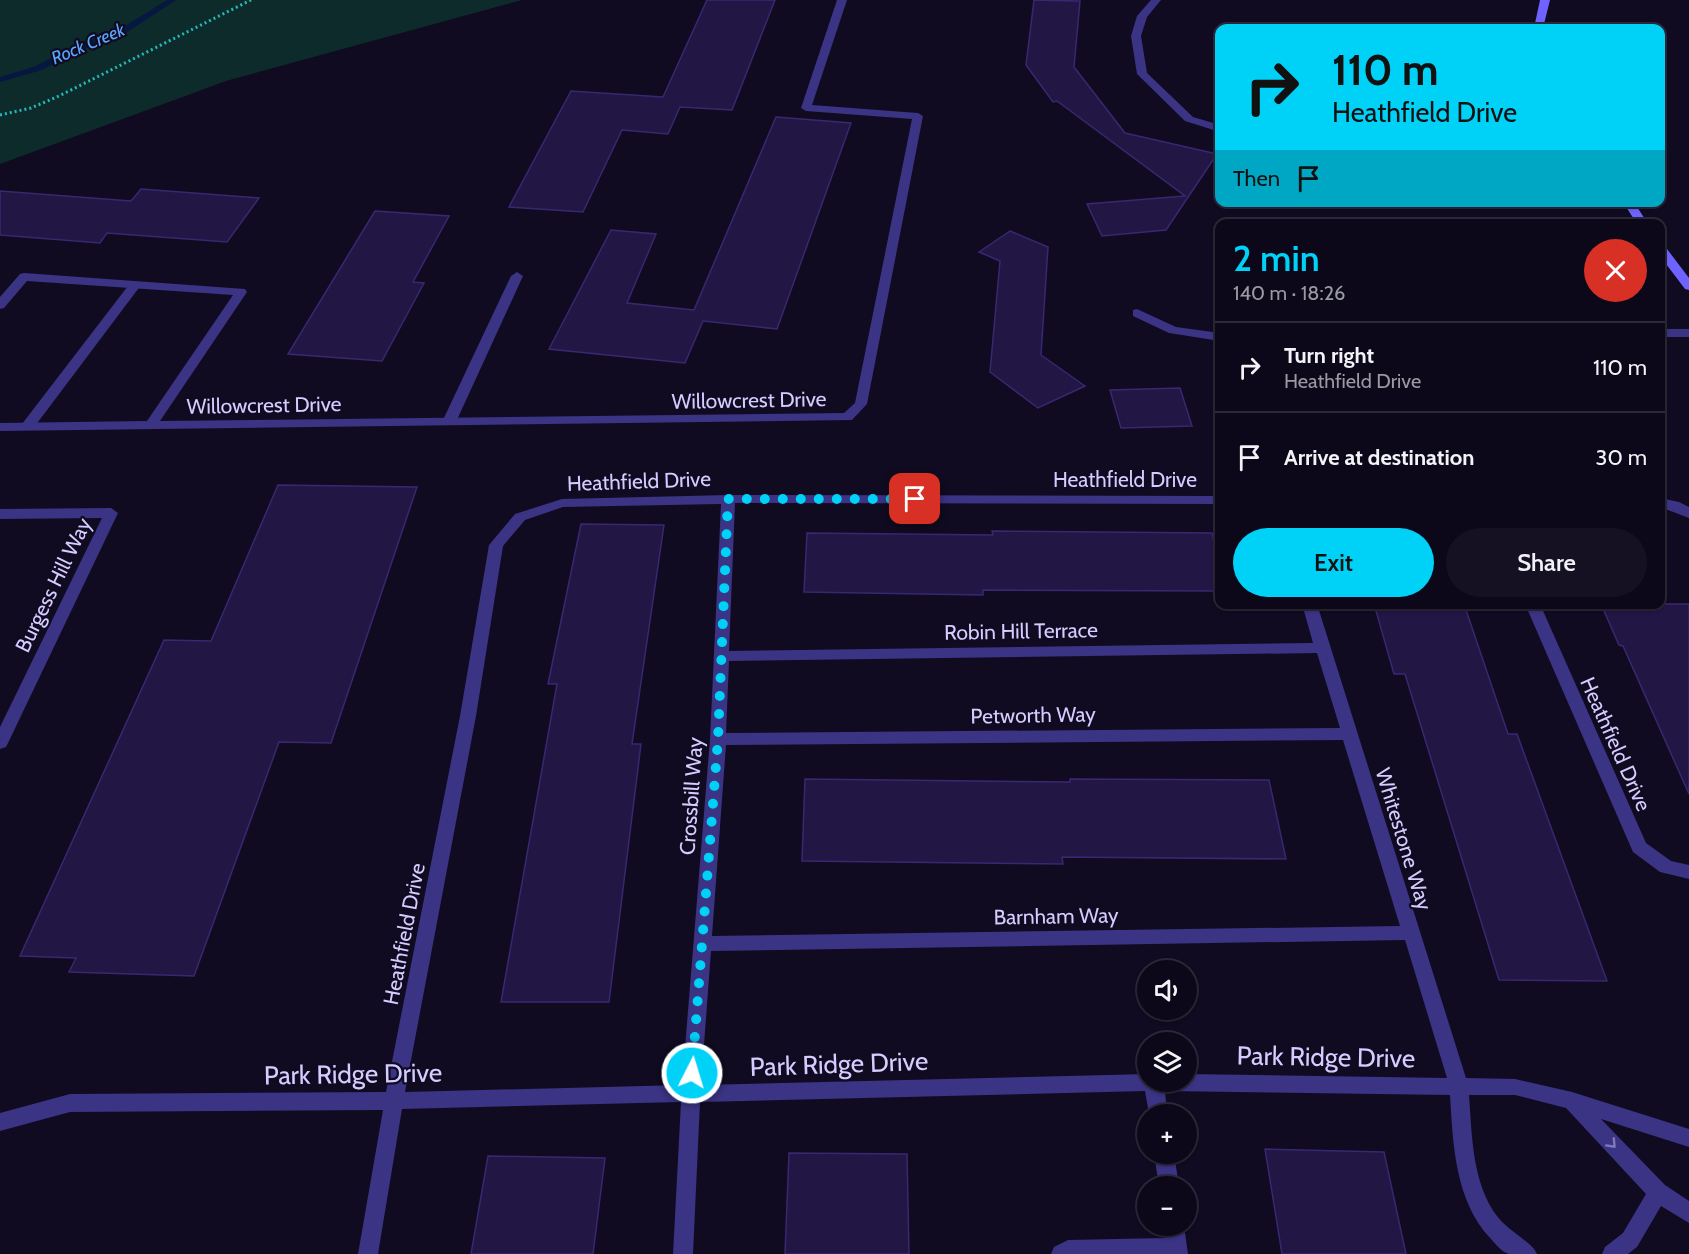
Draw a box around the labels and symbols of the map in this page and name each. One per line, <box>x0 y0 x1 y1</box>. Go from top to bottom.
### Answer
water label: Rock Creek <box>48 18 129 69</box>
street label: Willowcrest Drive <box>671 386 827 414</box>
street label: Willowcrest Drive <box>186 391 342 419</box>
street label: Heathfield Drive <box>567 466 712 496</box>
street label: Heathfield Drive <box>1053 467 1197 492</box>
pin <box>889 473 940 524</box>
street label: Burgess Hill Way <box>10 513 96 656</box>
street label: Robin Hill Terrace <box>944 617 1098 645</box>
street label: Heathfield Drive <box>1575 673 1657 815</box>
street label: Petworth Way <box>970 701 1096 729</box>
street label: Crossbill Way <box>674 736 708 856</box>
street label: Whitestone Way <box>1371 765 1438 913</box>
street label: Heathfield Drive <box>378 861 430 1007</box>
street label: Barnham Way <box>993 902 1119 930</box>
street label: Park Ridge Drive <box>1236 1039 1416 1075</box>
position arrow <box>660 1041 724 1105</box>
street label: Park Ridge Drive <box>749 1045 929 1083</box>
street label: Park Ridge Drive <box>263 1056 443 1092</box>
one-way arrow <box>1605 1137 1616 1148</box>

